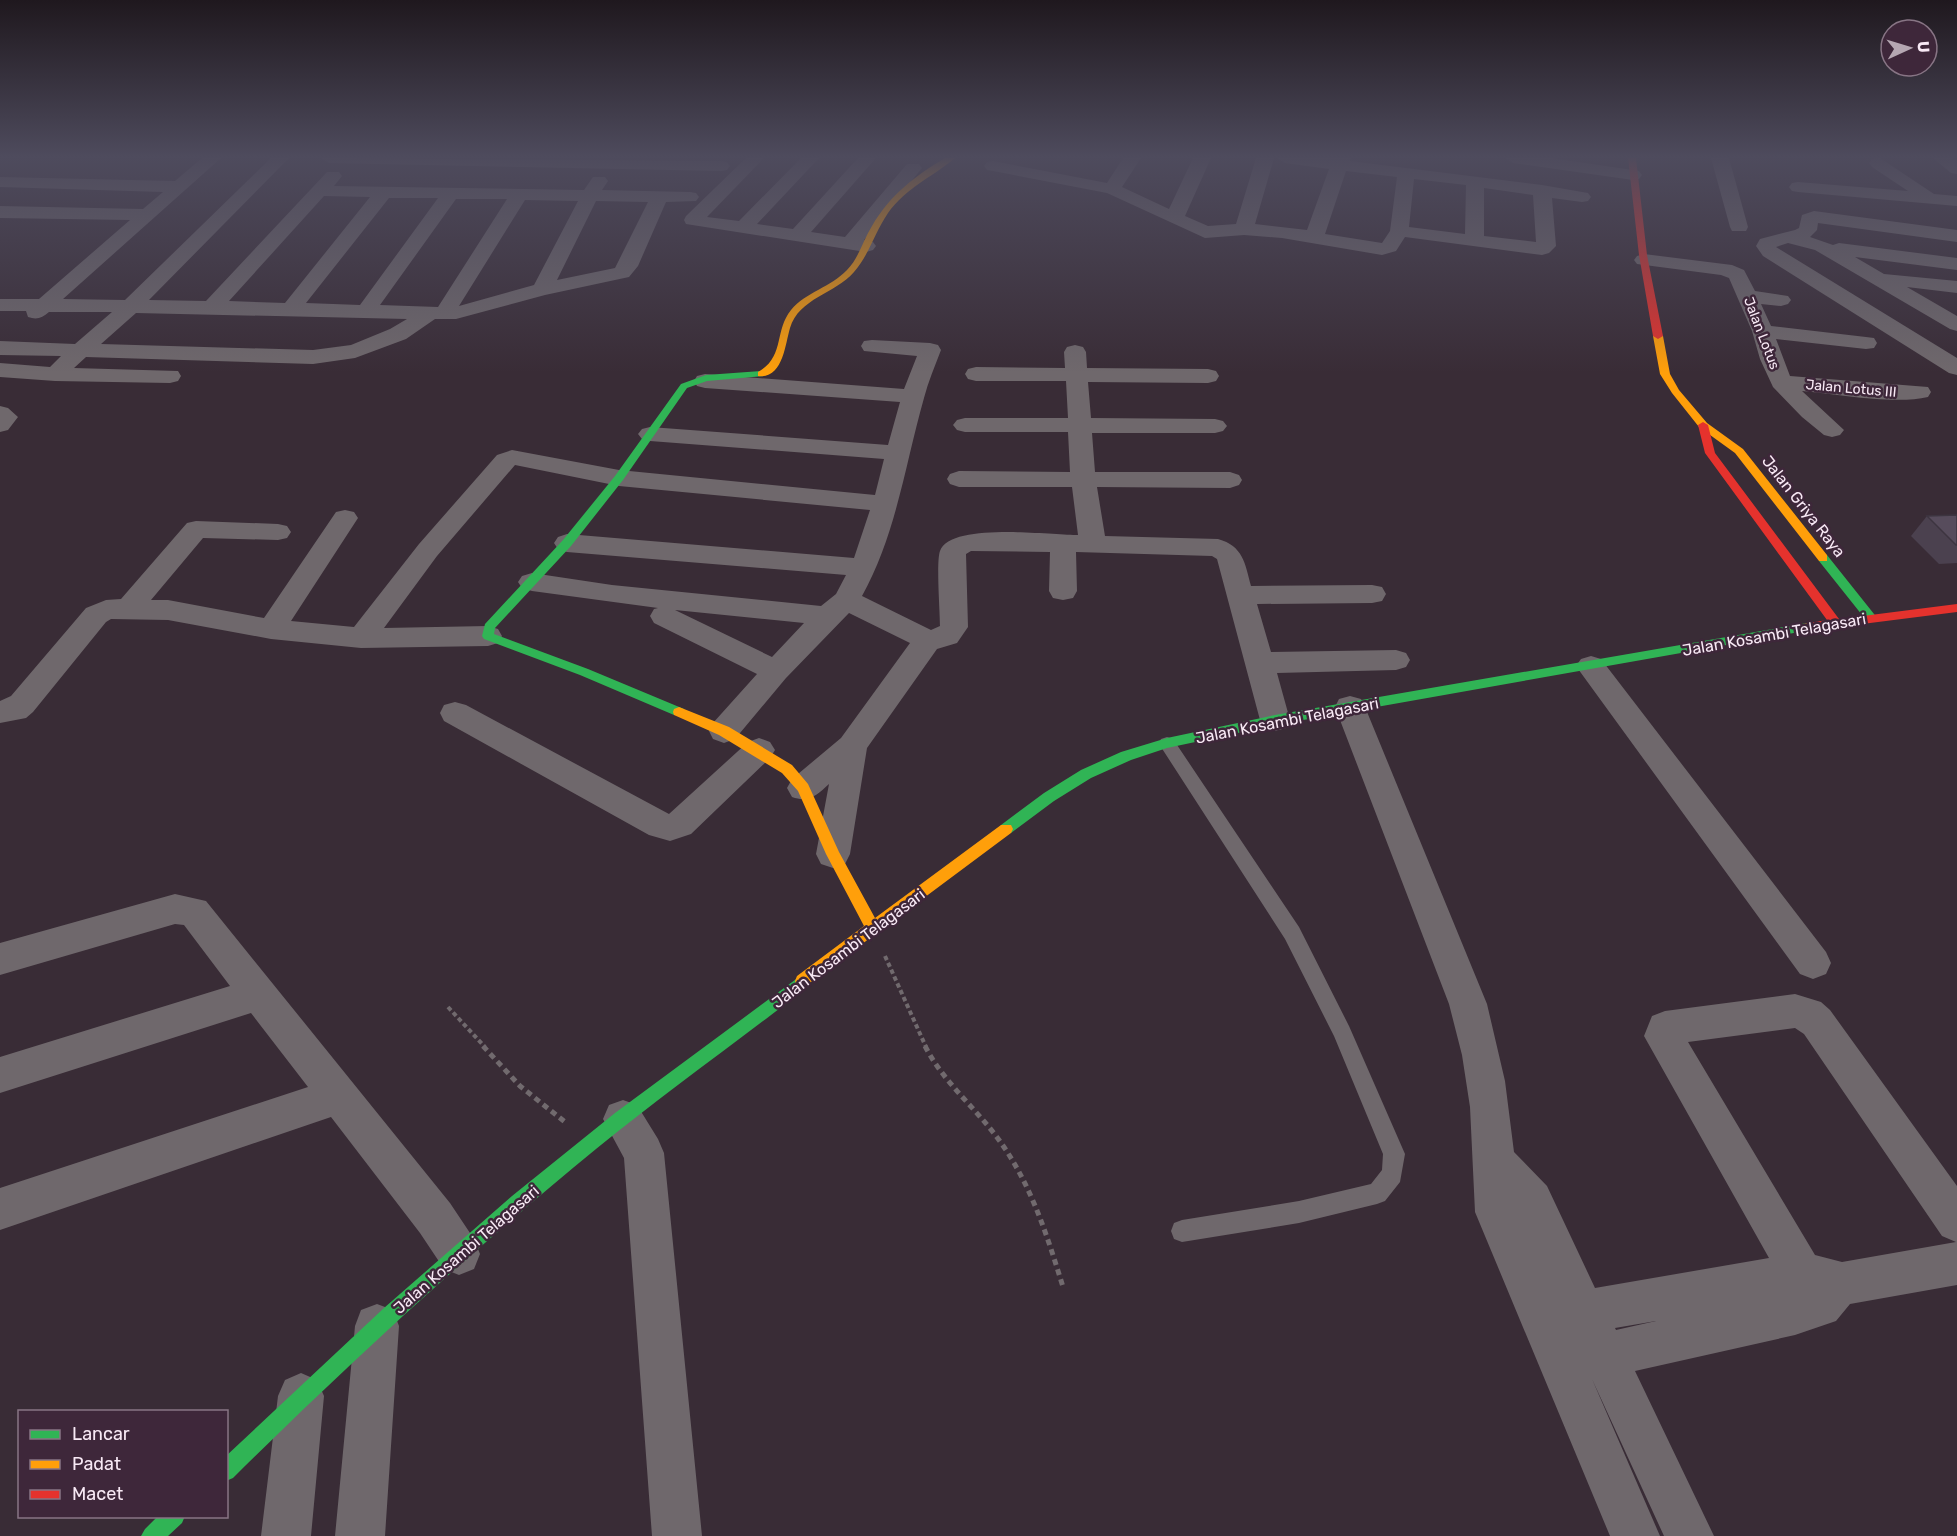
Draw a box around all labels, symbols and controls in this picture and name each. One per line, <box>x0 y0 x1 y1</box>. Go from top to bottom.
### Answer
north arrow <box>1879 18 1939 78</box>
text: U <box>1914 41 1933 53</box>
street label: Jalan Lotus <box>1740 294 1783 372</box>
street label: Jalan Lotus III <box>1805 376 1897 401</box>
street label: Jalan Griya Raya <box>1758 452 1849 561</box>
street label: Jalan Kosambi Telagasari <box>1681 609 1868 660</box>
street label: Jalan Kosambi Telagasari <box>1194 693 1380 748</box>
street label: Jalan Kosambi Telagasari <box>768 885 928 1012</box>
street label: Jalan Kosambi Telagasari <box>390 1181 543 1318</box>
legend <box>18 1410 228 1518</box>
text: Lancar <box>72 1423 130 1445</box>
text: Padat <box>72 1453 121 1475</box>
text: Macet <box>72 1483 123 1505</box>

